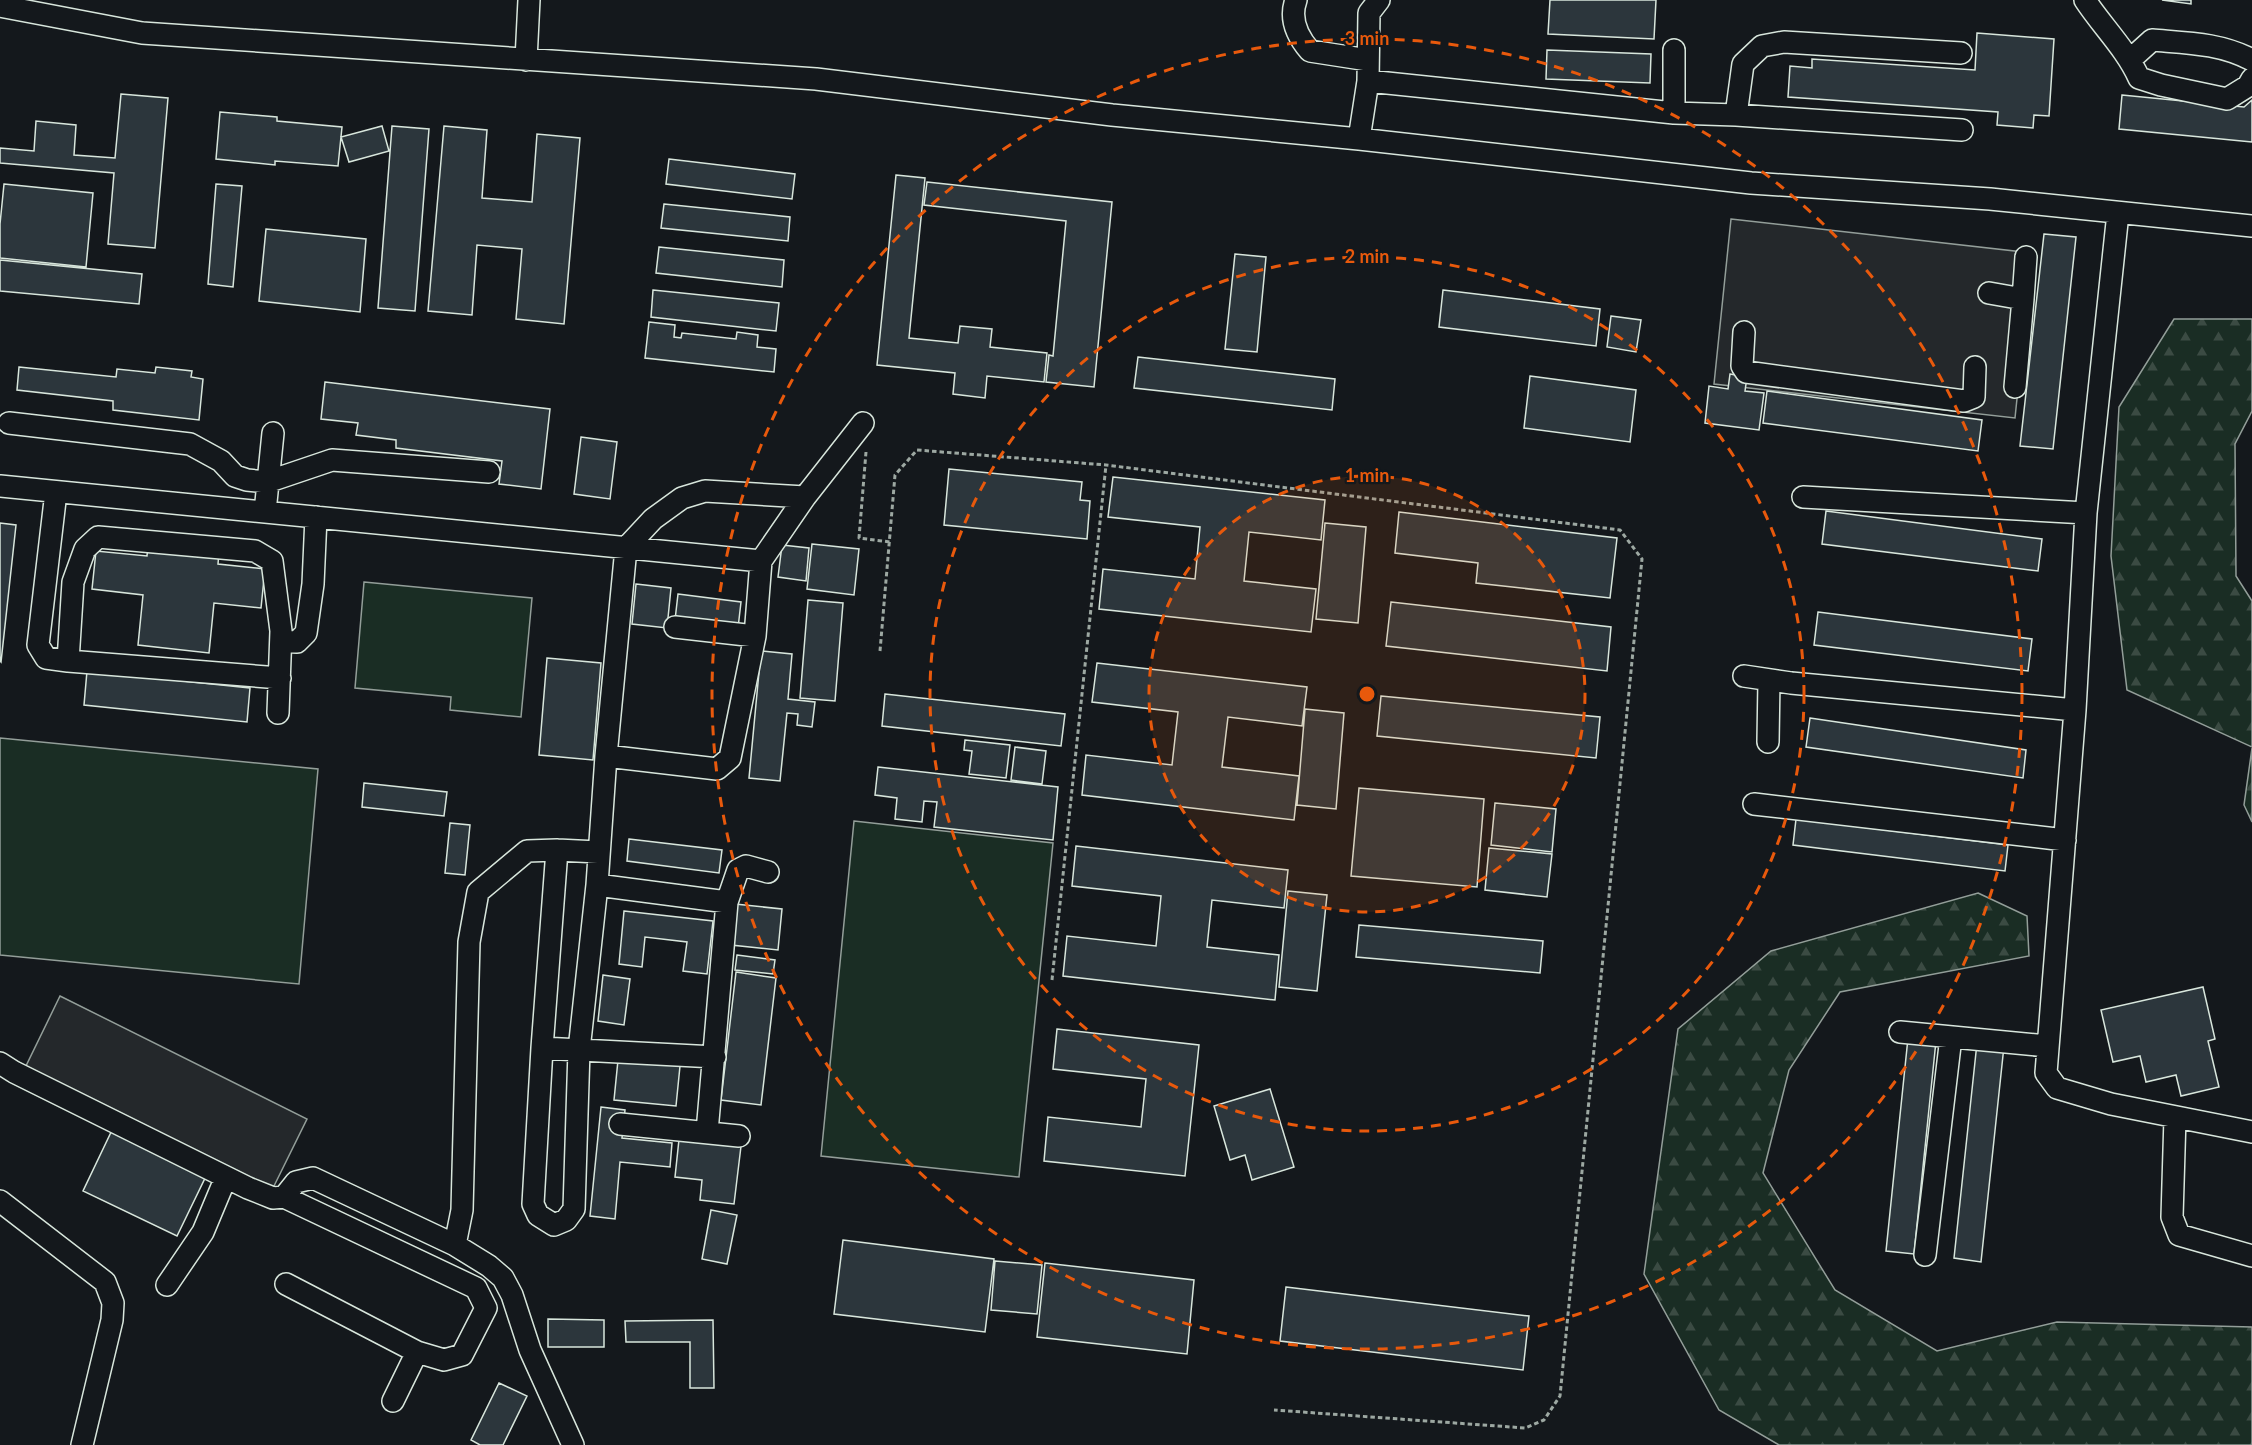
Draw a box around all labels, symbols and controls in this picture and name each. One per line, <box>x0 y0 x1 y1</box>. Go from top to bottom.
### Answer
text: 3 min <box>1345 27 1389 49</box>
text: 2 min <box>1345 245 1389 267</box>
text: 1 min <box>1345 464 1389 486</box>
centre of rings <box>1357 684 1377 704</box>

